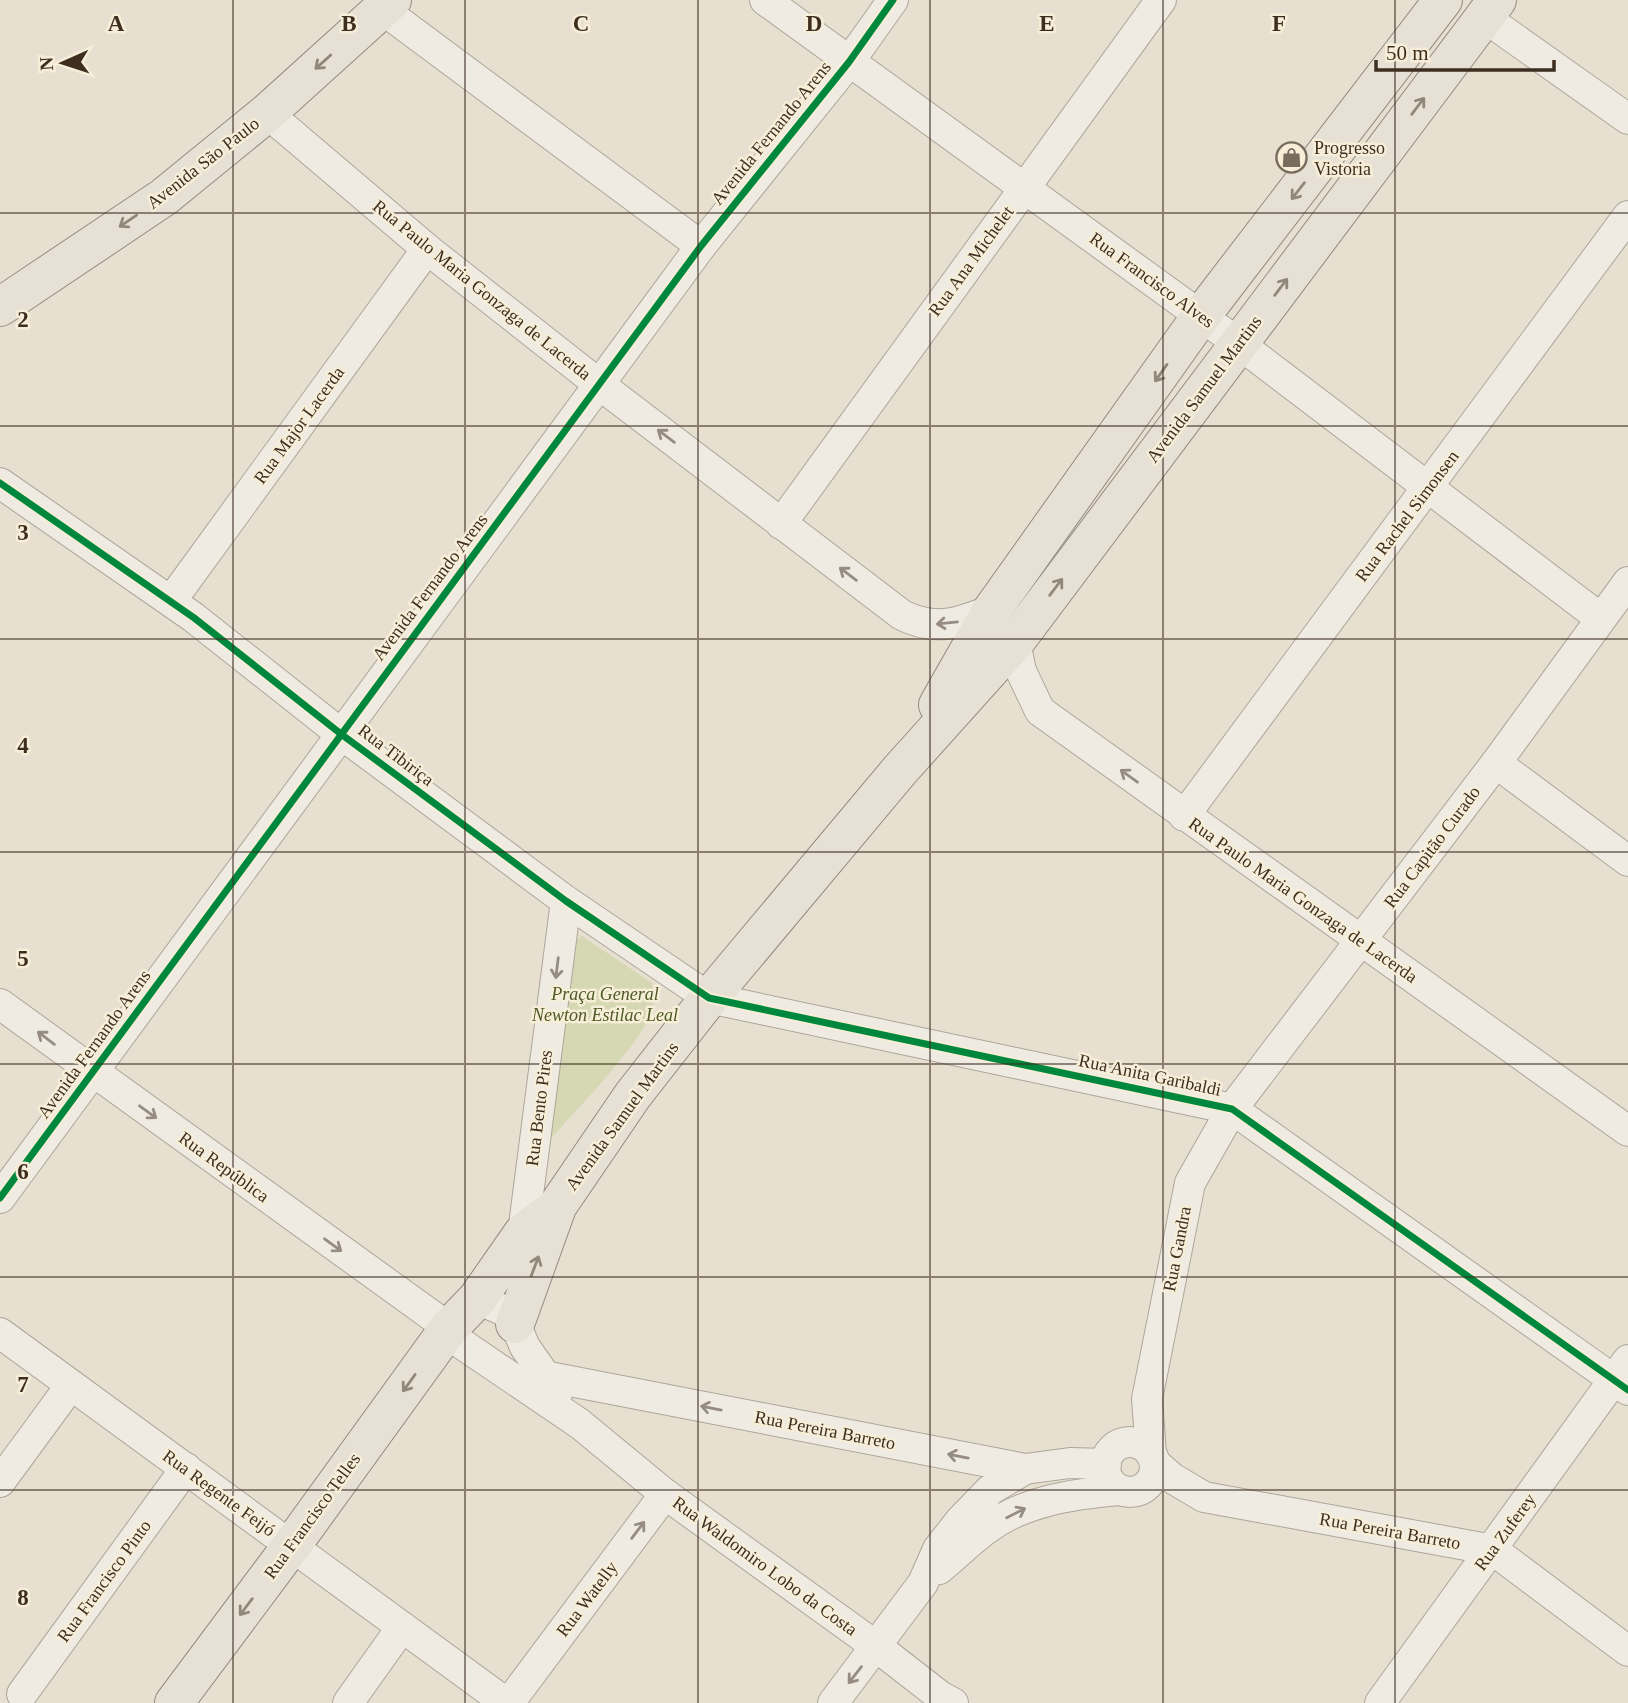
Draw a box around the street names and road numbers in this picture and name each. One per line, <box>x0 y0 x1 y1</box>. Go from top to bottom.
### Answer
street label: Avenida Fernando Arens <box>707 57 835 209</box>
street label: Avenida São Paulo <box>143 113 263 213</box>
street label: Rua Paulo Maria Gonzaga de Lacerda <box>369 196 595 384</box>
street label: Rua Ana Michelet <box>924 202 1018 320</box>
street label: Rua Francisco Alves <box>1086 228 1218 332</box>
street label: Avenida Samuel Martins <box>1142 312 1266 466</box>
street label: Rua Major Lacerda <box>250 363 348 487</box>
street label: Rua Rachel Simonsen <box>1351 446 1463 586</box>
street label: Avenida Fernando Arens <box>368 510 492 664</box>
street label: Rua Tibiriça <box>354 720 438 790</box>
street label: Rua Capitão Curado <box>1380 782 1484 912</box>
street label: Rua Paulo Maria Gonzaga de Lacerda <box>1185 813 1421 987</box>
street label: Avenida Fernando Arens <box>33 966 155 1122</box>
street label: Avenida Samuel Martins <box>561 1038 683 1194</box>
street label: Rua Bento Pires <box>522 1049 556 1167</box>
street label: Rua Anita Garibaldi <box>1077 1050 1223 1100</box>
street label: Rua República <box>175 1128 273 1206</box>
street label: Rua Gandra <box>1159 1205 1195 1293</box>
street label: Rua Pereira Barreto <box>753 1407 897 1453</box>
street label: Rua Regente Feijó <box>159 1446 279 1540</box>
street label: Rua Francisco Telles <box>260 1449 364 1583</box>
street label: Rua Zuferey <box>1470 1490 1540 1574</box>
street label: Rua Waldomiro Lobo da Costa <box>669 1492 861 1640</box>
street label: Rua Pereira Barreto <box>1318 1509 1462 1553</box>
street label: Rua Francisco Pinto <box>53 1516 155 1646</box>
street label: Rua Watelly <box>552 1558 622 1640</box>

